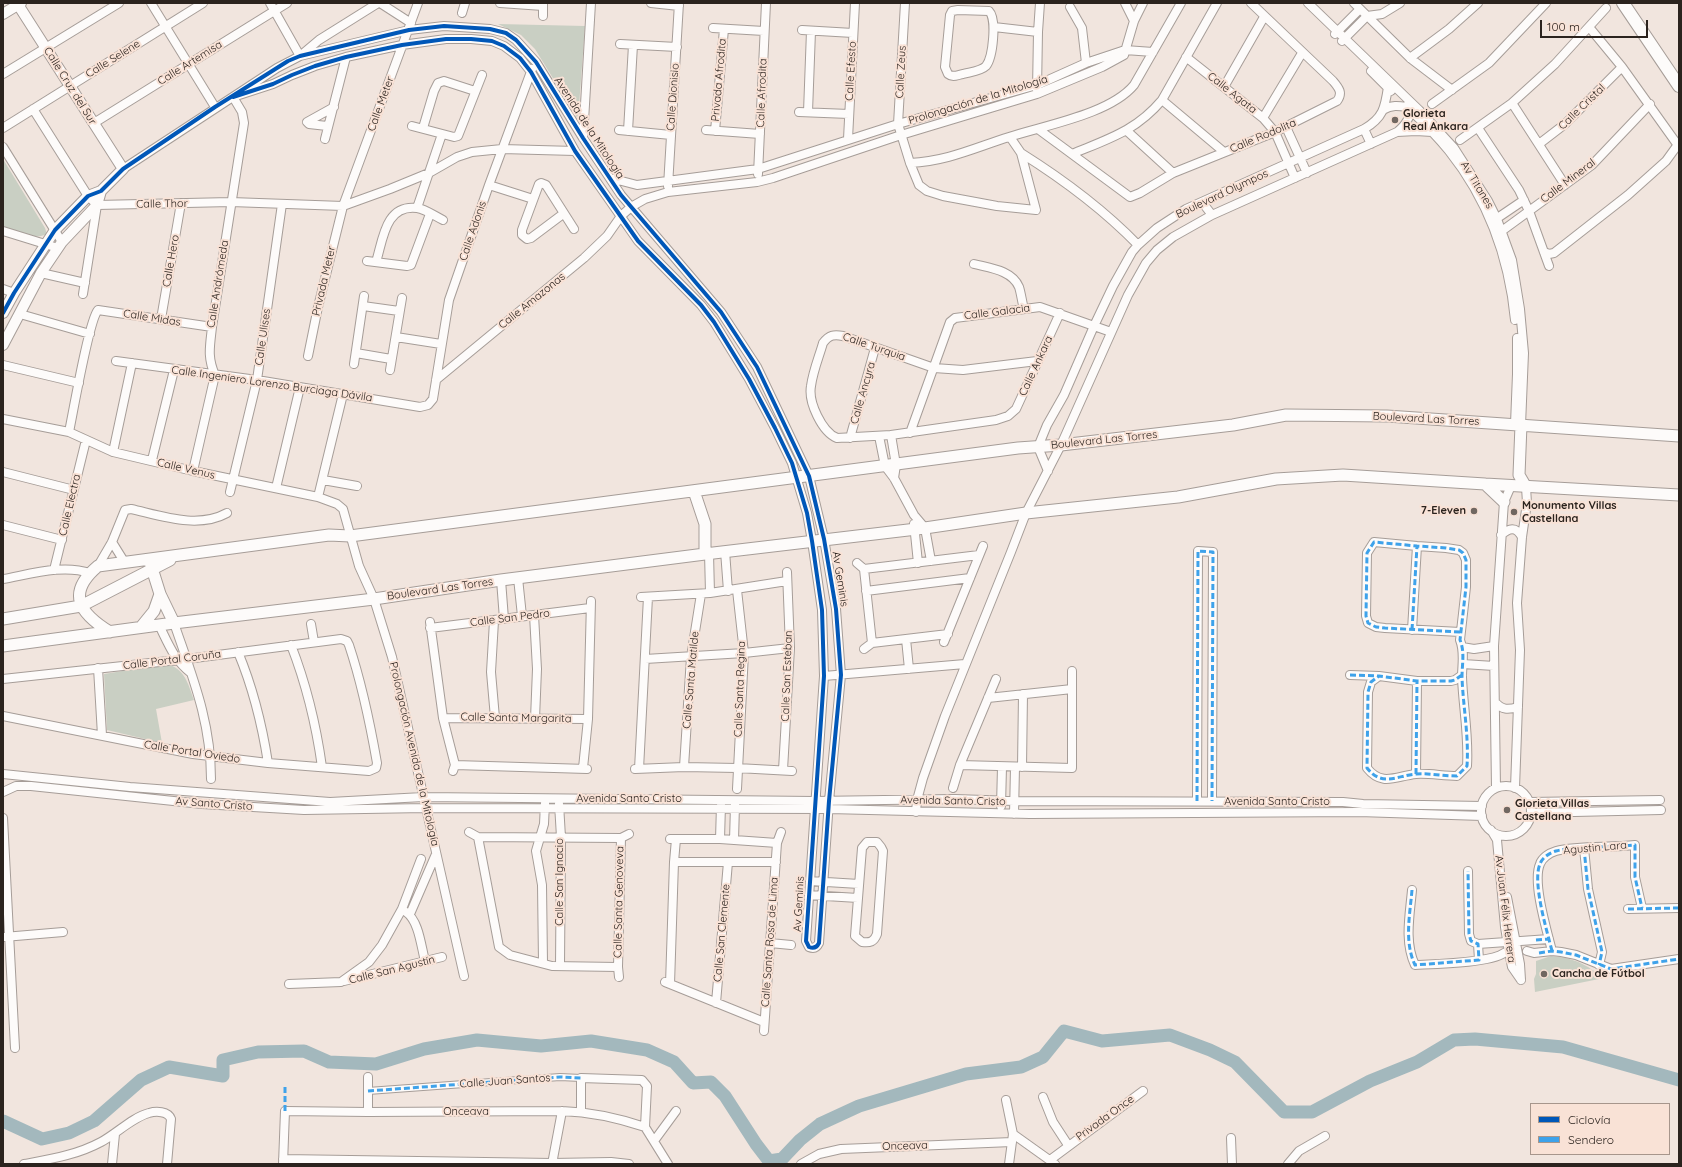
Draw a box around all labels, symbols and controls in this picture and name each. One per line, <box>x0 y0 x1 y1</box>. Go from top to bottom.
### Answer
scale bar <box>1542 12 1650 38</box>
text: 100 m <box>1547 19 1580 34</box>
street label: Calle Selene <box>83 37 143 81</box>
street label: Calle Artemisa <box>155 38 225 88</box>
street label: Privada Afrodita <box>709 38 729 122</box>
street label: Calle Efesto <box>843 41 859 101</box>
street label: Calle Cruz del Sur <box>41 45 99 127</box>
street label: Calle Zeus <box>893 45 909 99</box>
street label: Calle Afrodita <box>754 58 770 128</box>
street label: Calle Dionisio <box>664 63 682 131</box>
street label: Calle Agata <box>1205 70 1259 116</box>
street label: Prolongación de la Mitología <box>907 72 1049 128</box>
street label: Calle Meter <box>365 75 397 133</box>
street label: Avenida de la Mitología <box>551 75 627 181</box>
street label: Calle Cristal <box>1556 81 1608 133</box>
place label: Glorieta Real Ankara <box>1403 107 1468 133</box>
marker: Glorieta Real Ankara <box>1390 115 1400 125</box>
street label: Calle Rodolita <box>1228 116 1298 156</box>
street label: Calle Mineral <box>1538 156 1598 206</box>
street label: Av Titanes <box>1458 159 1496 211</box>
street label: Boulevard Olympos <box>1174 167 1270 221</box>
street label: Calle Thor <box>136 197 188 211</box>
street label: Calle Adonis <box>457 199 489 263</box>
street label: Calle Hero <box>160 234 182 288</box>
street label: Calle Andrómeda <box>205 239 231 329</box>
street label: Privada Meter <box>310 245 338 317</box>
street label: Calle Amazonas <box>496 270 568 332</box>
street label: Calle Galacia <box>963 301 1031 323</box>
street label: Calle Midas <box>122 307 182 329</box>
street label: Calle Ulises <box>252 308 274 366</box>
street label: Calle Turquia <box>841 330 907 364</box>
street label: Calle Ankara <box>1016 334 1056 398</box>
street label: Calle Ancyra <box>848 360 878 426</box>
street label: Calle Ingeniero Lorenzo Burciaga Dávila <box>171 363 373 405</box>
street label: Boulevard Las Torres <box>1372 410 1480 428</box>
street label: Boulevard Las Torres <box>1050 428 1158 452</box>
street label: Calle Venus <box>156 456 216 482</box>
street label: Calle Electra <box>56 473 84 537</box>
place label: Monumento Villas Castellana <box>1522 499 1617 525</box>
place label: 7-Eleven <box>1421 504 1466 518</box>
marker: 7-Eleven <box>1469 506 1479 516</box>
marker: Monumento Villas Castellana <box>1509 507 1519 517</box>
street label: Av Geminis <box>829 550 851 608</box>
street label: Boulevard Las Torres <box>386 575 494 603</box>
street label: Calle San Pedro <box>469 607 551 629</box>
street label: Calle San Esteban <box>779 630 795 722</box>
street label: Calle Santa Matilde <box>680 631 702 729</box>
street label: Calle Santa Regina <box>732 641 748 737</box>
street label: Calle Portal Coruña <box>122 647 222 673</box>
street label: Prolongación Avenida de la Mitología <box>386 661 442 847</box>
street label: Calle Santa Margarita <box>460 710 572 726</box>
street label: Calle Portal Oviedo <box>143 738 241 766</box>
street label: Avenida Santo Cristo <box>576 792 682 806</box>
street label: Avenida Santo Cristo <box>900 793 1006 809</box>
street label: Av Santo Cristo <box>175 795 253 813</box>
street label: Avenida Santo Cristo <box>1224 795 1330 809</box>
place label: Glorieta Villas Castellana <box>1515 797 1589 823</box>
marker: Glorieta Villas Castellana <box>1502 805 1512 815</box>
street label: Calle San Ignacio <box>553 838 567 926</box>
street label: Agustin Lara <box>1563 839 1627 857</box>
street label: Calle Santa Genoveva <box>611 846 627 958</box>
street label: Av.Juan Félix Herrera <box>1492 855 1518 963</box>
street label: Av Geminis <box>791 876 807 932</box>
street label: Calle Santa Rosa de Lima <box>759 877 781 1007</box>
street label: Calle San Clemente <box>711 883 733 983</box>
street label: Calle San Agustín <box>348 953 436 987</box>
place label: Cancha de Fútbol <box>1552 967 1645 981</box>
marker: Cancha de Fútbol <box>1539 969 1549 979</box>
street label: Calle Juan Santos <box>459 1071 551 1091</box>
street label: Privada Once <box>1073 1092 1137 1144</box>
legend <box>1530 1103 1670 1155</box>
street label: Onceava <box>443 1105 489 1119</box>
text: Ciclovía <box>1568 1112 1611 1127</box>
text: Sendero <box>1568 1132 1614 1147</box>
street label: Onceava <box>882 1139 928 1153</box>

